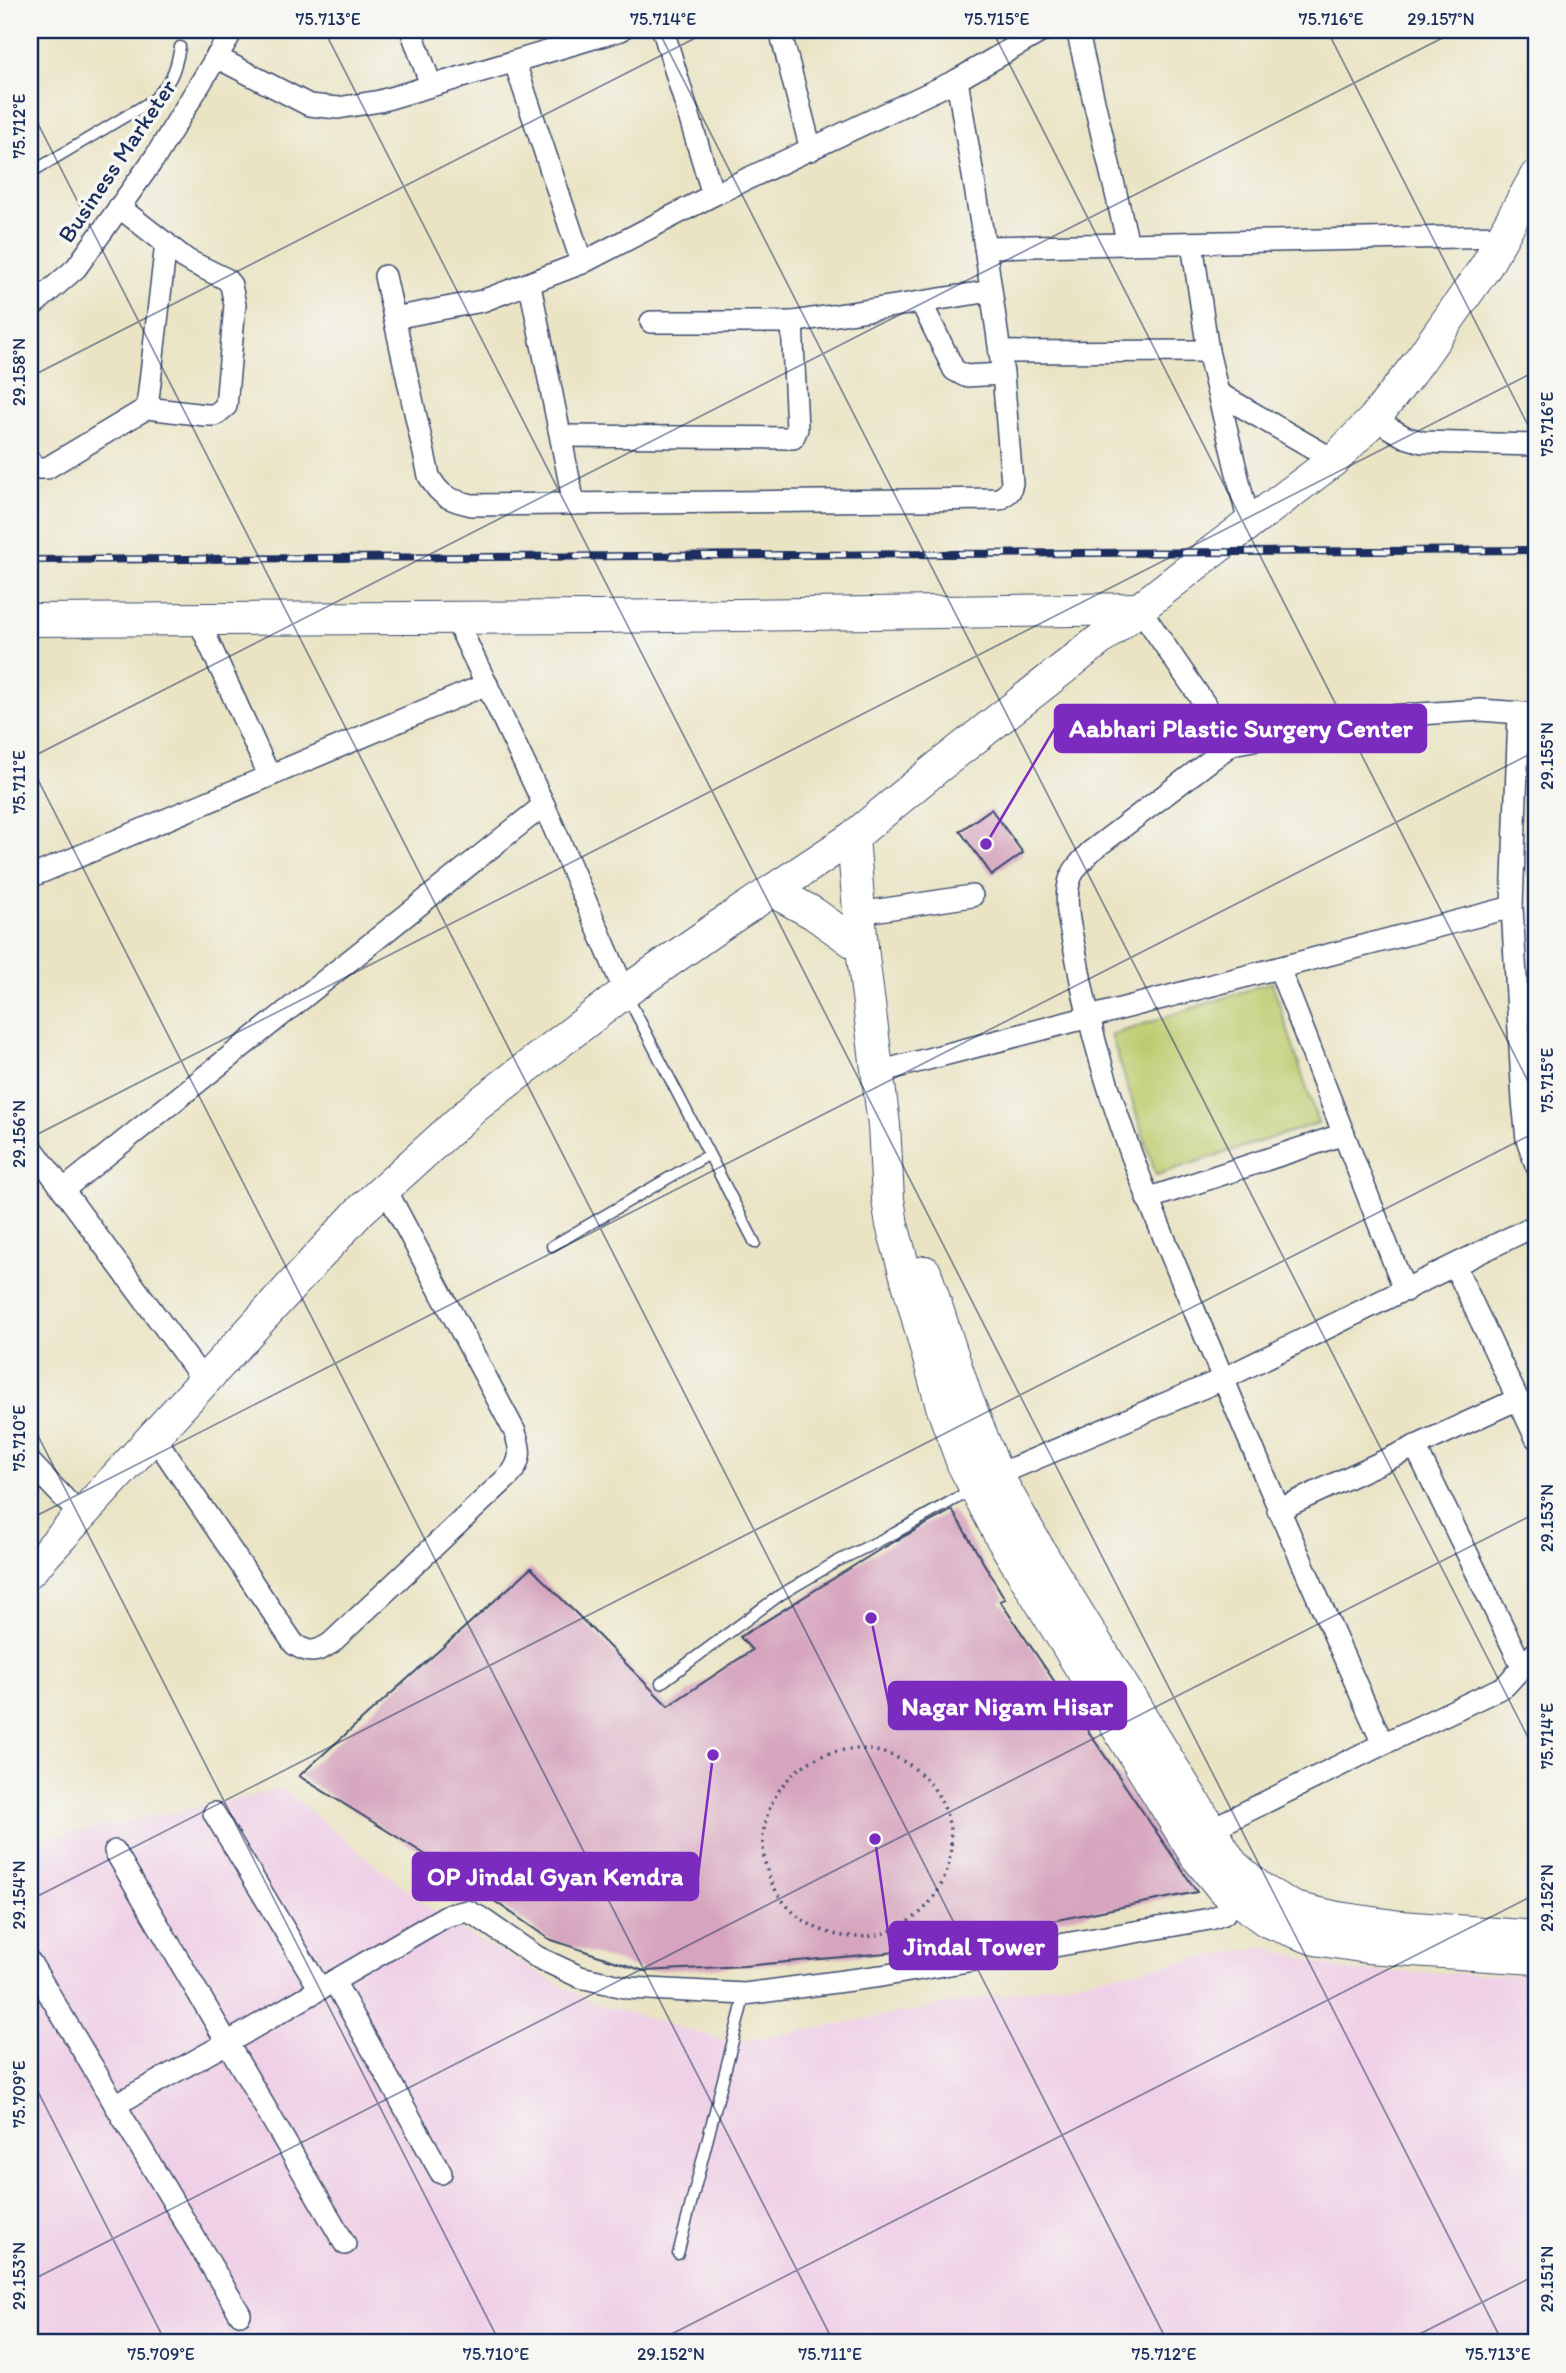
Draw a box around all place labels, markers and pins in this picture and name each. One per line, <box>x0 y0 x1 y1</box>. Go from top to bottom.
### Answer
callout: Aabhari Plastic Surgery Center <box>1055 705 1426 752</box>
callout: Nagar Nigam Hisar <box>889 1682 1126 1729</box>
callout: OP Jindal Gyan Kendra <box>413 1853 698 1900</box>
callout: Jindal Tower <box>890 1922 1057 1969</box>

